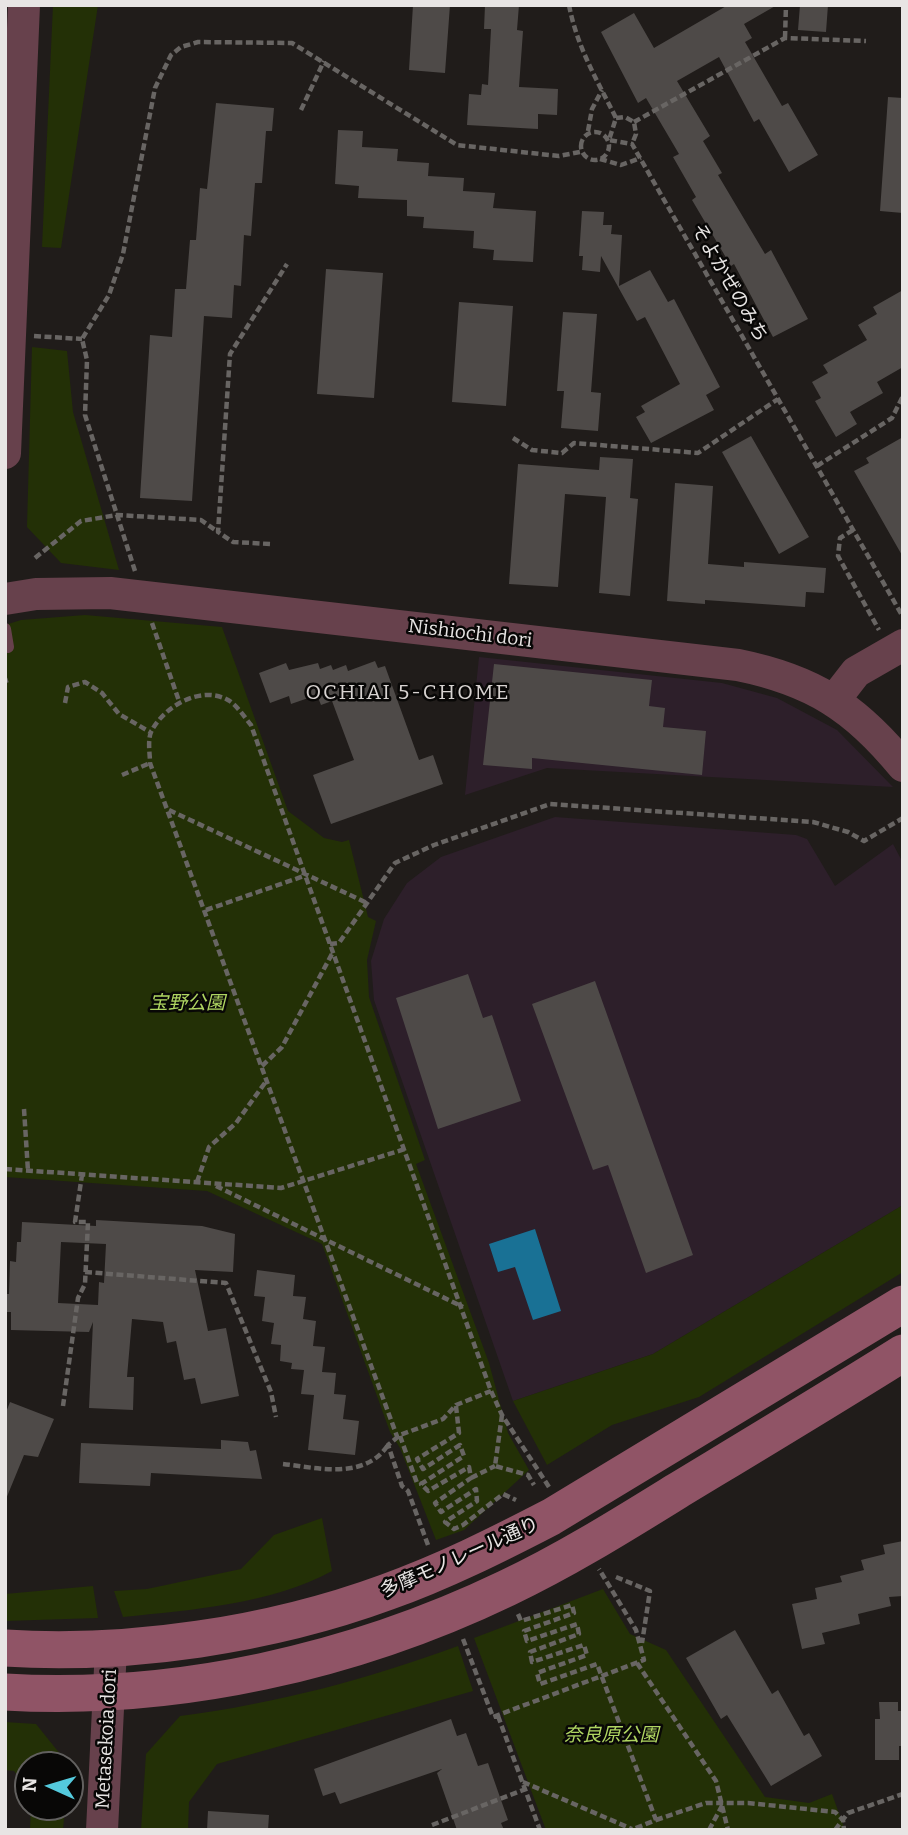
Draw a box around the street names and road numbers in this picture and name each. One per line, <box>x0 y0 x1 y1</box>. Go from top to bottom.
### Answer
street label: そよかぜのみち <box>686 220 772 346</box>
street label: Nishiochi dori <box>407 615 533 653</box>
street label: 多摩モノレール通り <box>377 1513 543 1603</box>
street label: Metasekoia dori <box>92 1668 122 1810</box>

